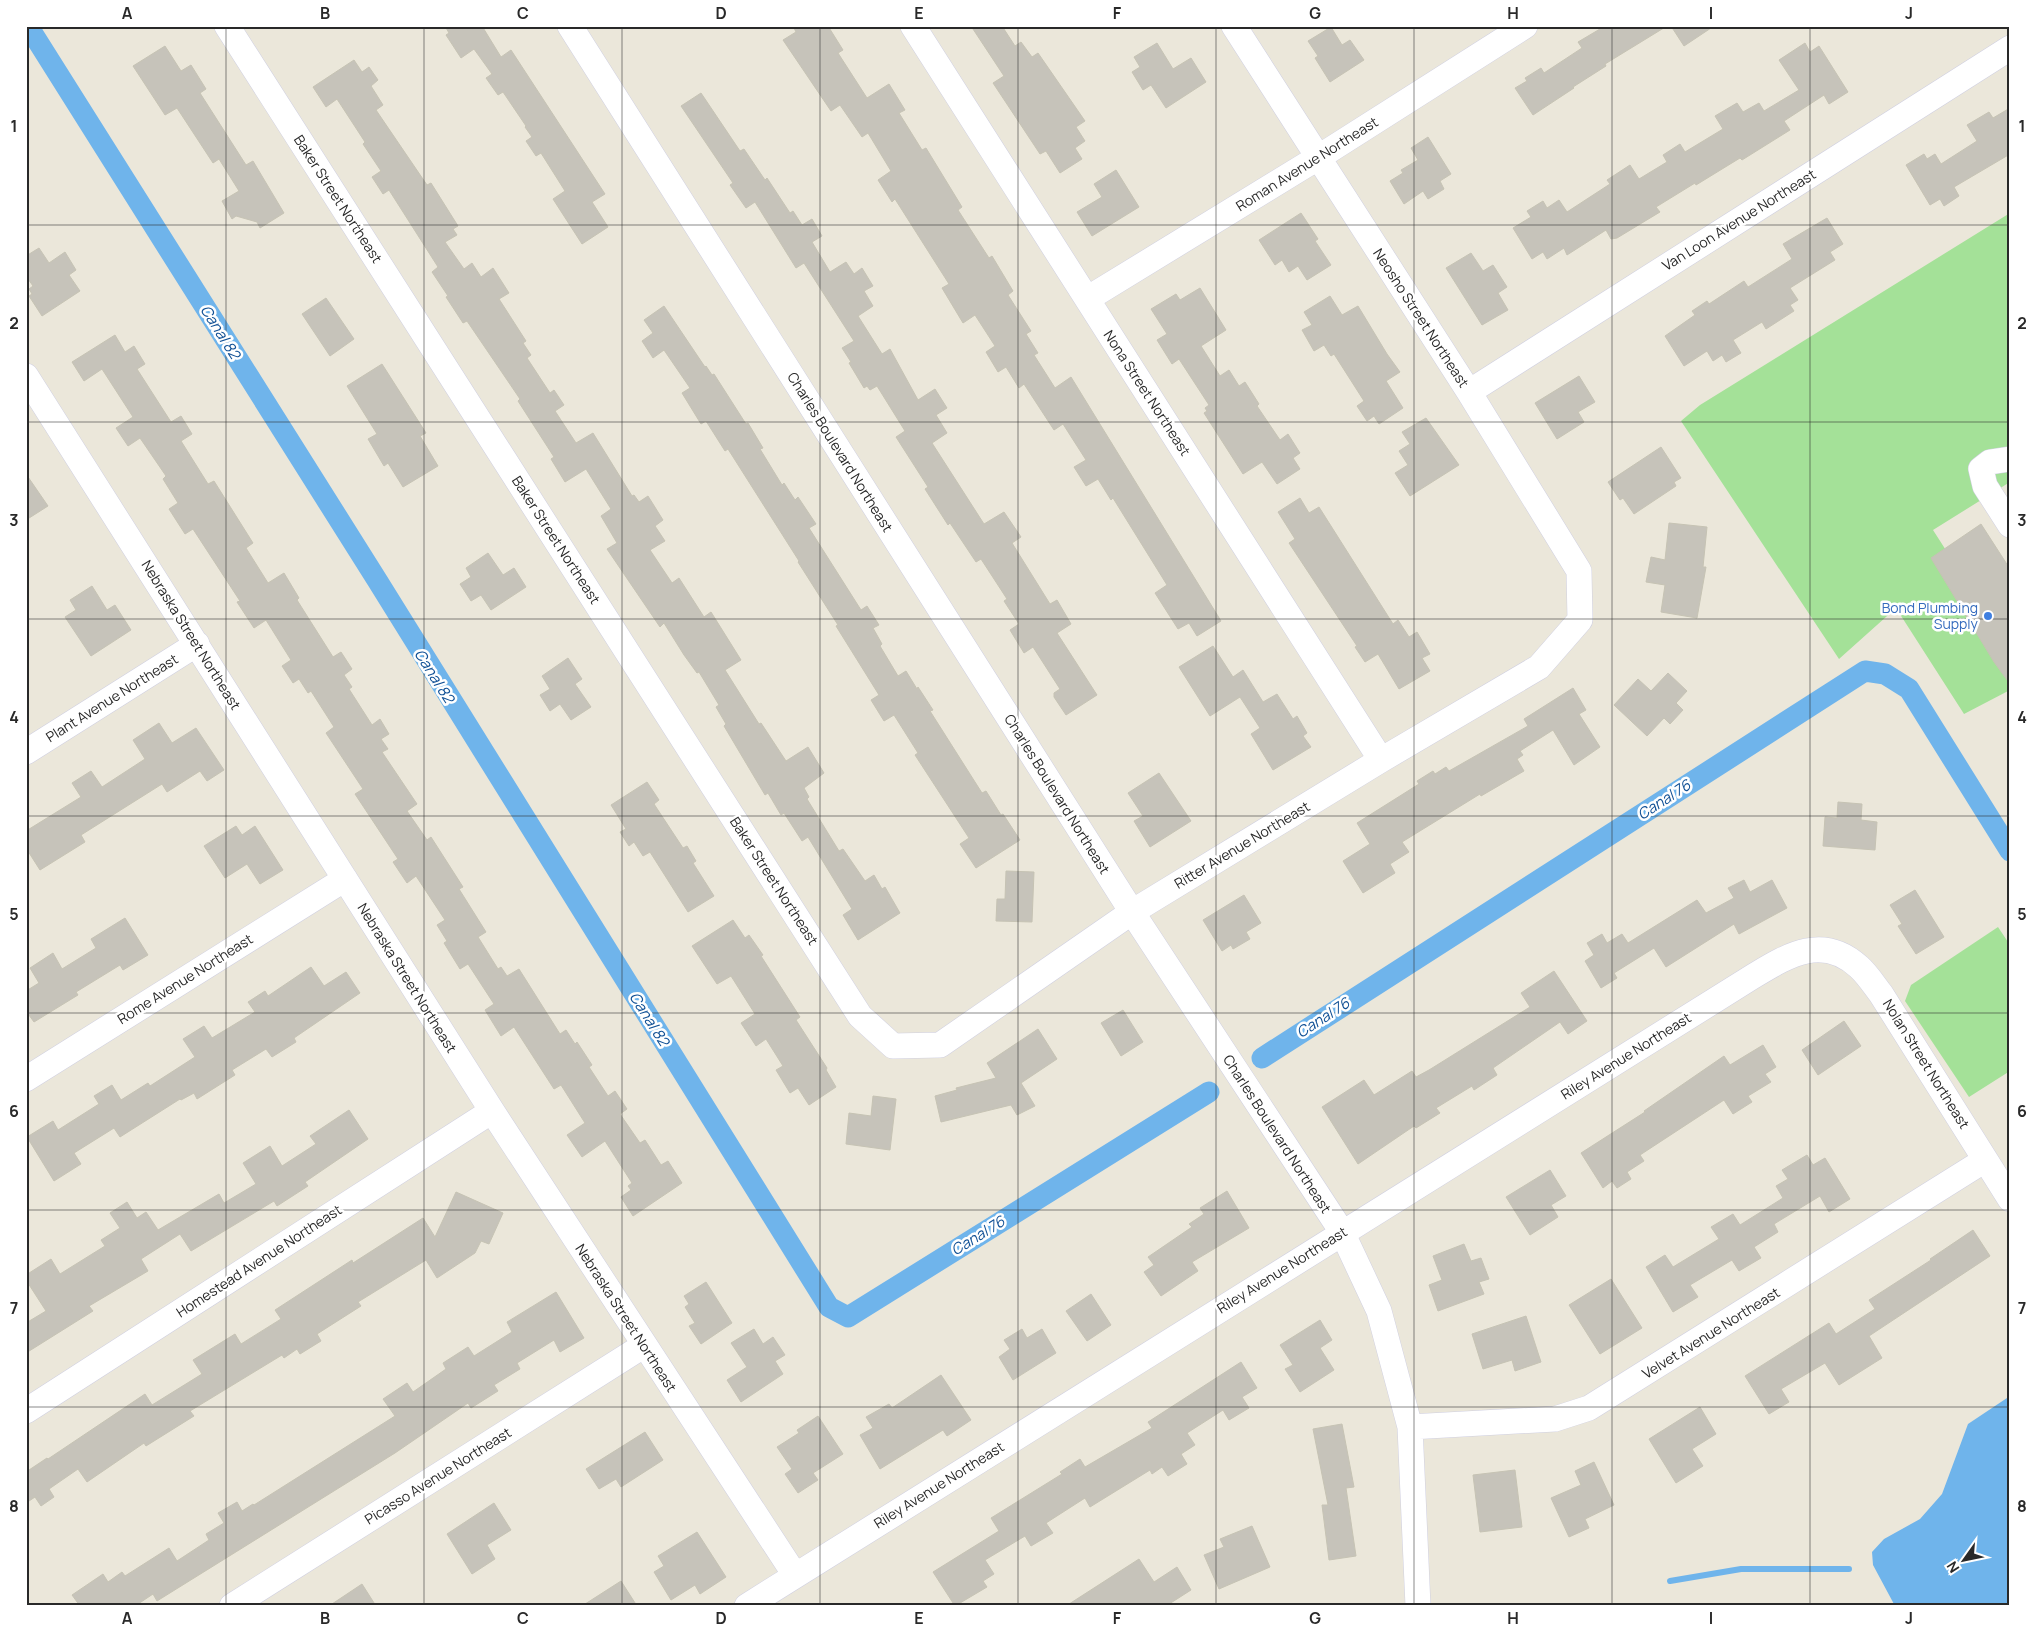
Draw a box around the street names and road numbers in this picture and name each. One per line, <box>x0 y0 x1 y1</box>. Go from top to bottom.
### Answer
street label: Roman Avenue Northeast <box>1232 112 1382 215</box>
street label: Baker Street Northeast <box>290 131 387 267</box>
street label: Van Loon Avenue Northeast <box>1658 164 1820 275</box>
street label: Neosho Street Northeast <box>1369 245 1474 391</box>
street label: Nona Street Northeast <box>1100 326 1195 460</box>
street label: Charles Boulevard Northeast <box>783 368 898 536</box>
street label: Baker Street Northeast <box>508 472 605 608</box>
street label: Nebraska Street Northeast <box>138 556 246 713</box>
street label: Plant Avenue Northeast <box>42 649 182 746</box>
street label: Charles Boulevard Northeast <box>1000 710 1115 878</box>
street label: Ritter Avenue Northeast <box>1170 796 1313 893</box>
street label: Baker Street Northeast <box>726 813 823 949</box>
street label: Nebraska Street Northeast <box>354 899 462 1056</box>
street label: Rome Avenue Northeast <box>113 929 256 1028</box>
street label: Nolan Street Northeast <box>1879 995 1974 1133</box>
street label: Riley Avenue Northeast <box>1557 1008 1695 1103</box>
street label: Charles Boulevard Northeast <box>1219 1051 1336 1217</box>
street label: Homestead Avenue Northeast <box>172 1200 345 1321</box>
street label: Riley Avenue Northeast <box>1213 1222 1351 1317</box>
street label: Nebraska Street Northeast <box>571 1240 682 1396</box>
street label: Velvet Avenue Northeast <box>1638 1282 1783 1383</box>
street label: Picasso Avenue Northeast <box>361 1422 515 1528</box>
street label: Riley Avenue Northeast <box>870 1437 1008 1532</box>

